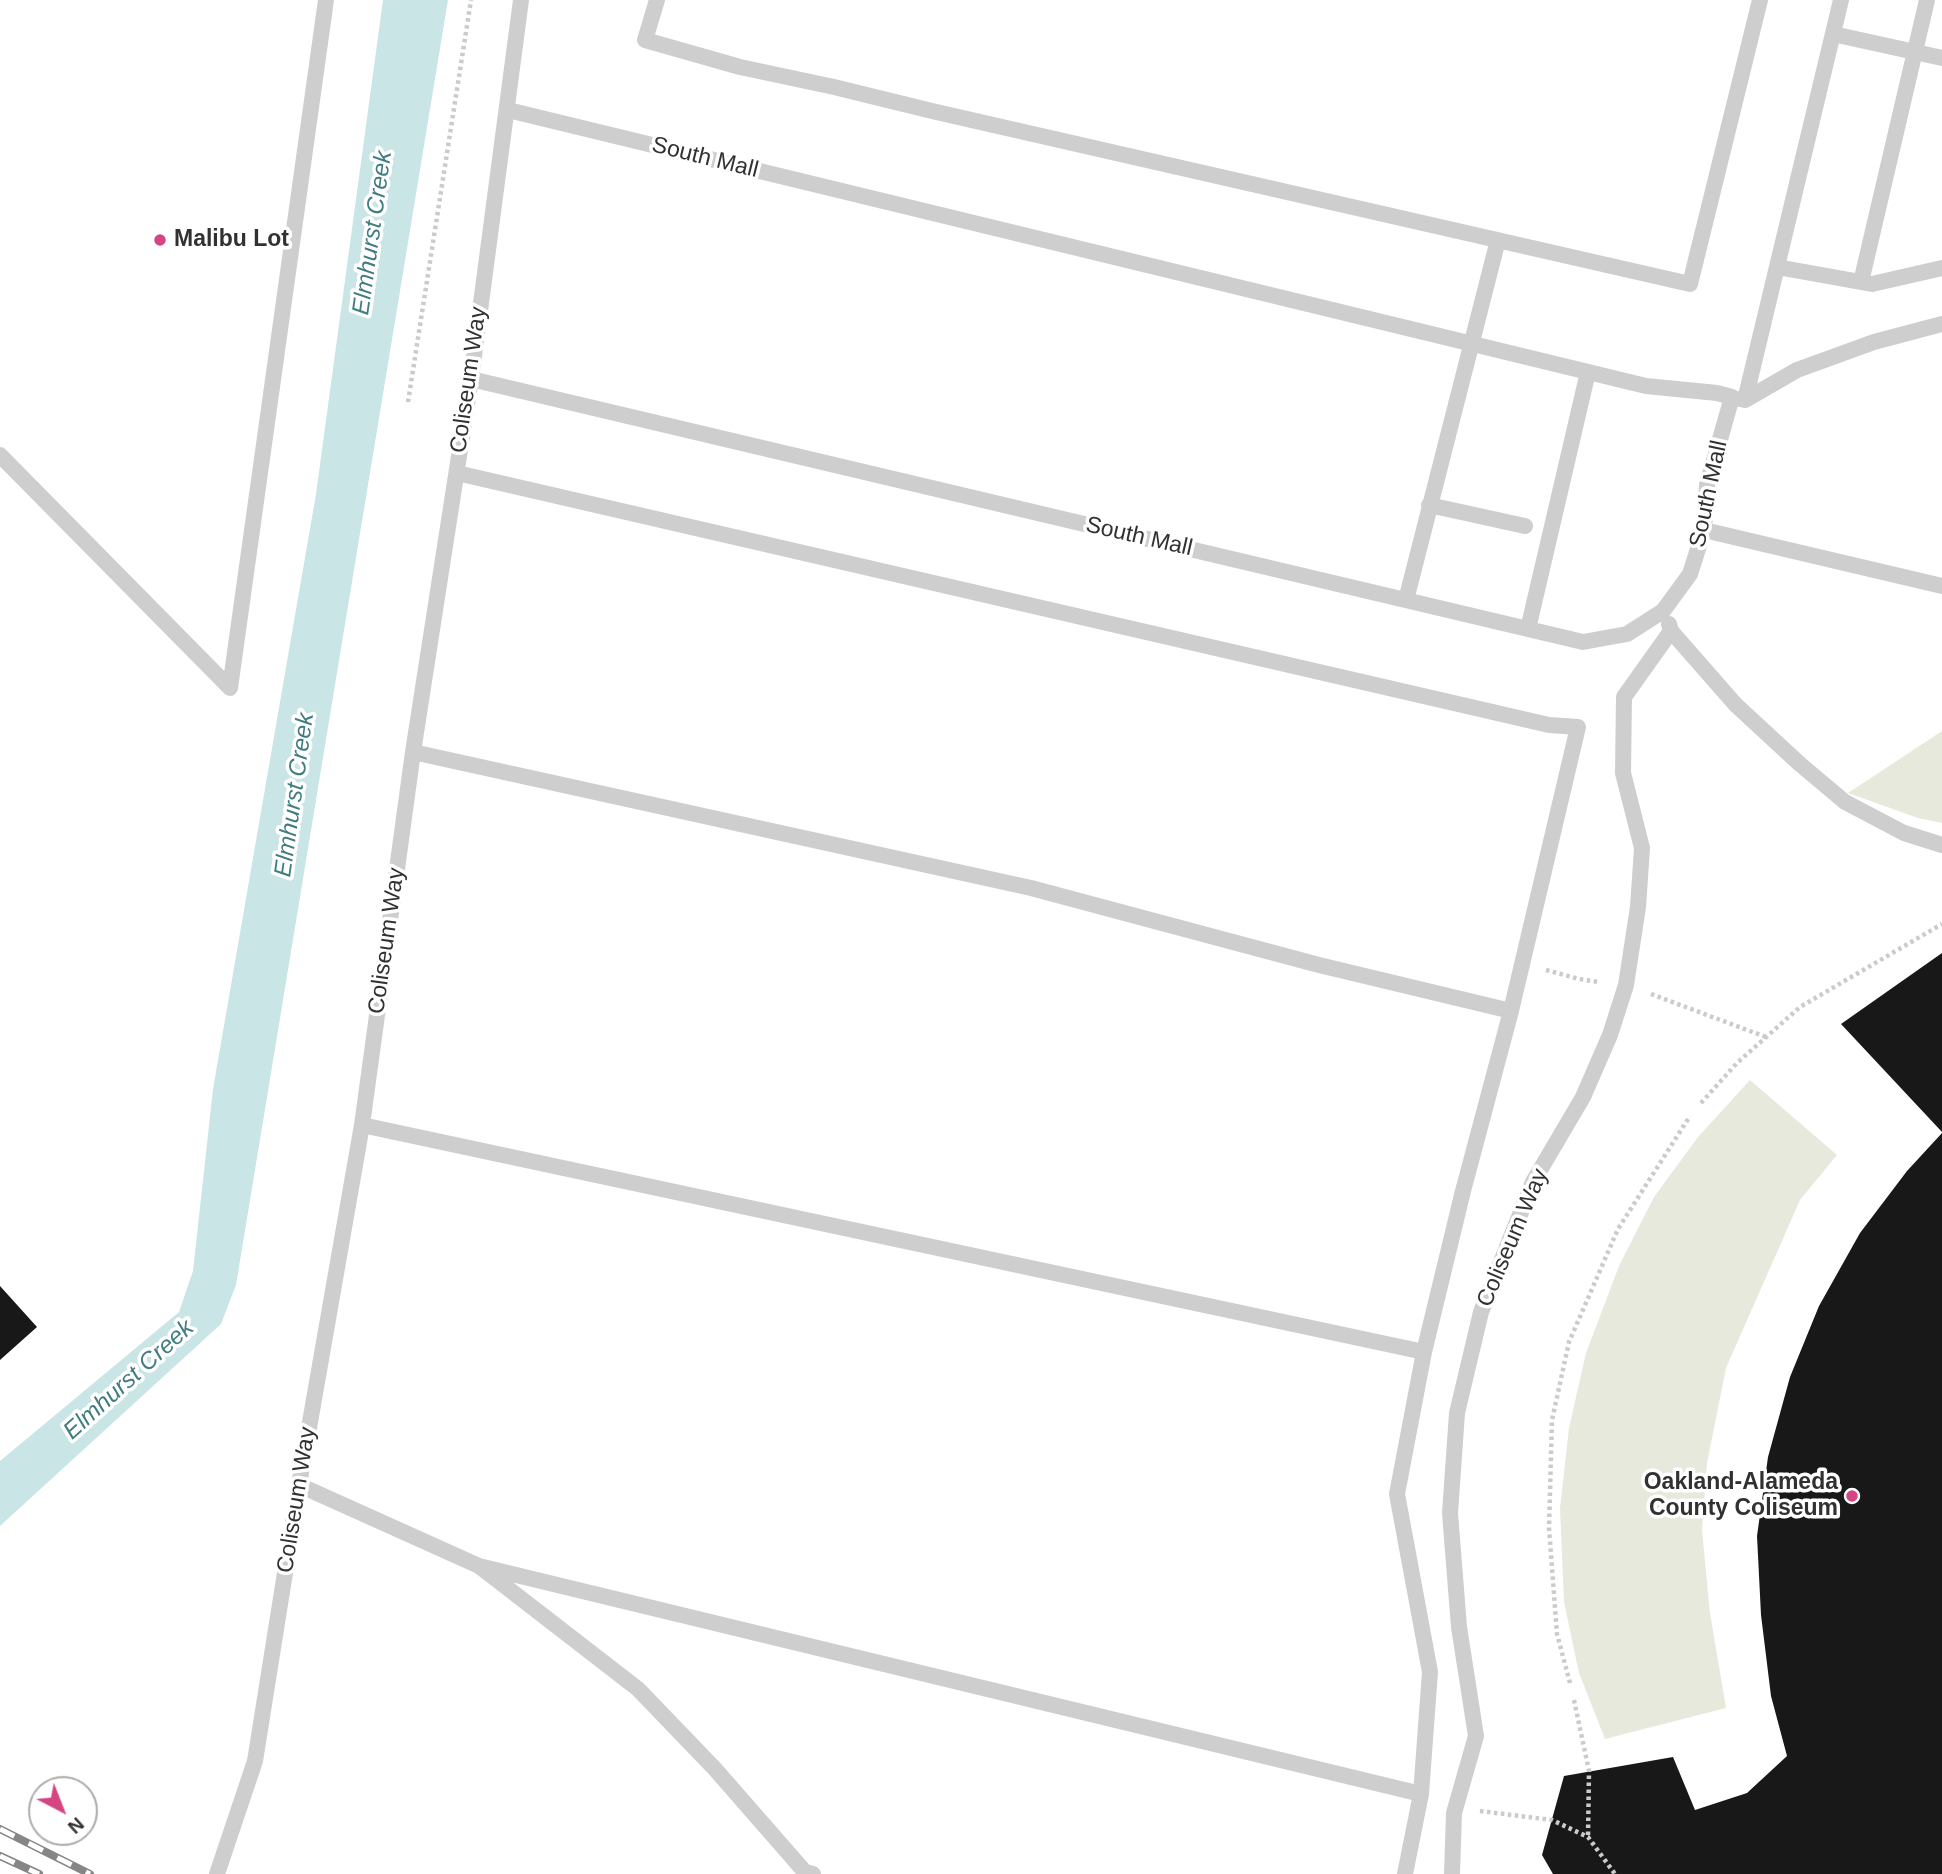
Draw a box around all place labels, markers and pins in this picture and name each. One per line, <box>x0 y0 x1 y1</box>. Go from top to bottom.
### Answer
place label: Malibu Lot <box>174 226 289 254</box>
marker: Malibu Lot <box>152 232 168 248</box>
place label: Oakland-Alameda County Coliseum <box>1644 1469 1838 1523</box>
marker: Oakland-Alameda County Coliseum <box>1844 1488 1860 1504</box>

